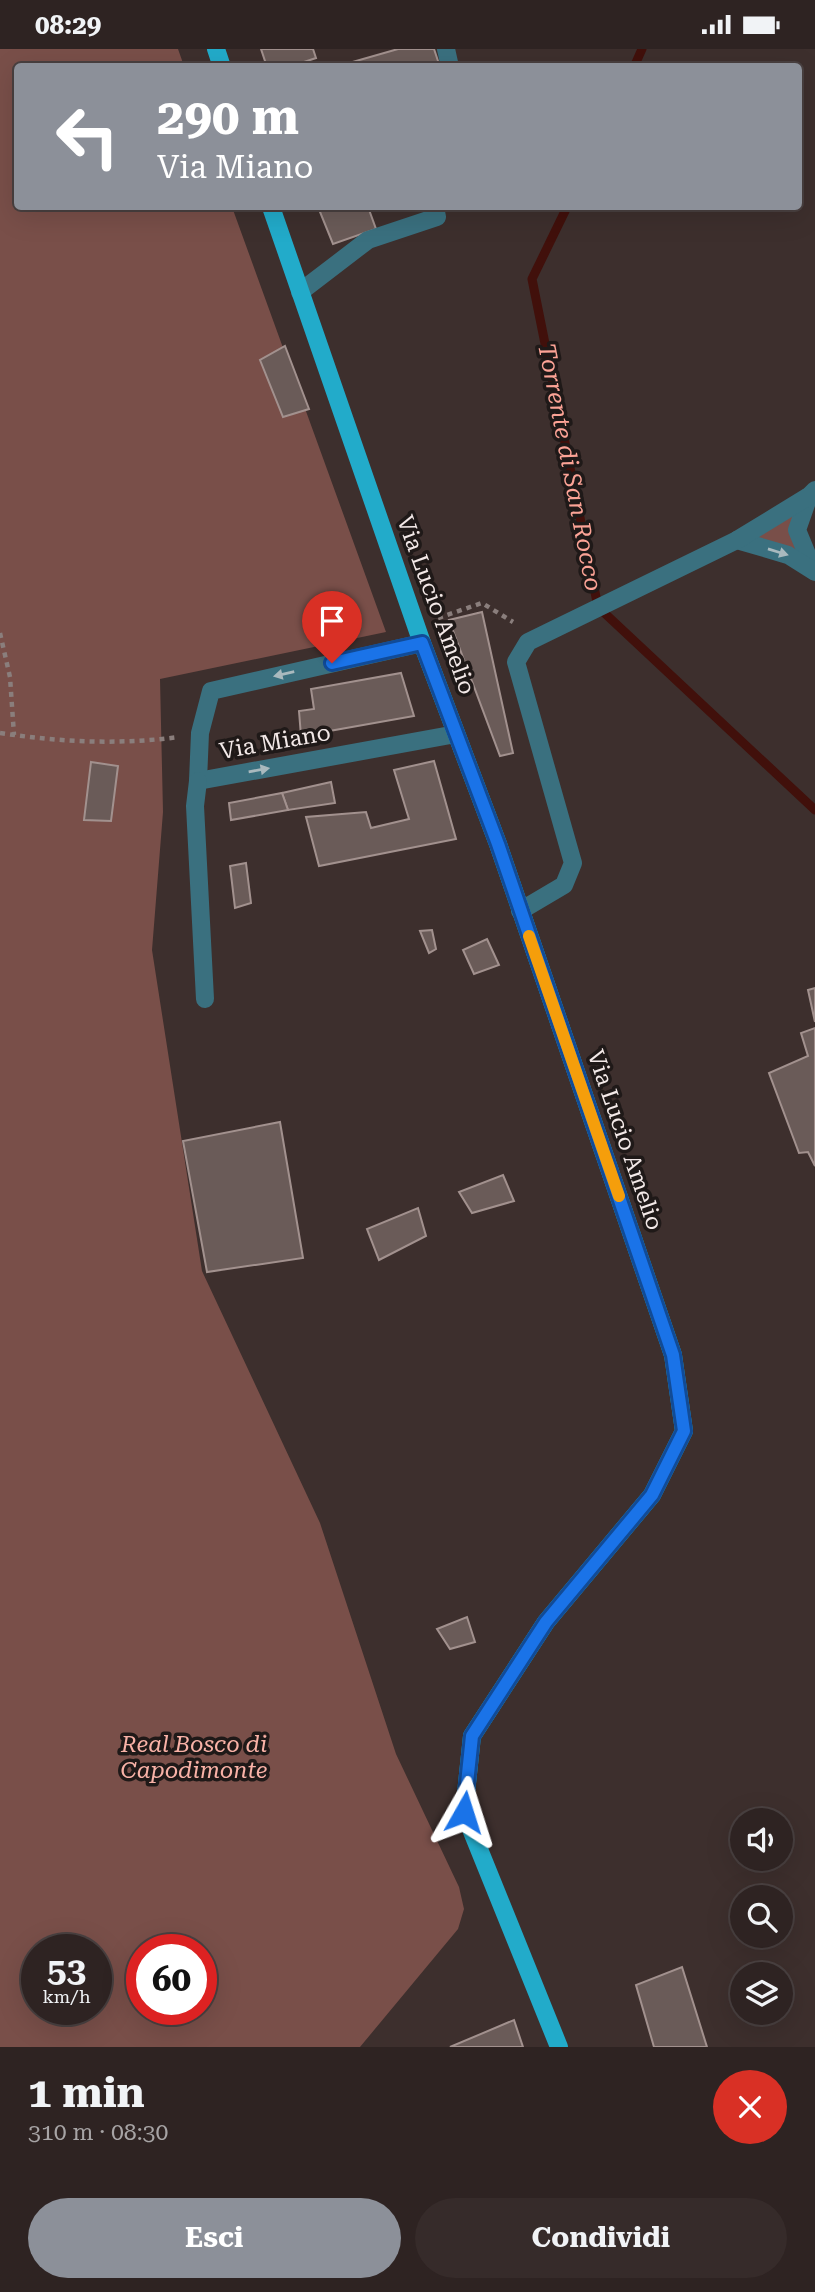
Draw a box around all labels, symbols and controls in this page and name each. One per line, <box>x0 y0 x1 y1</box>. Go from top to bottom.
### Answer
text: 08:29 <box>35 10 101 40</box>
text: 290 m <box>157 89 299 146</box>
icon: left <box>42 91 133 182</box>
text: Via Miano <box>157 148 313 186</box>
water label: Torrente di San Rocco <box>532 341 608 593</box>
street label: Via Lucio Amelio <box>391 512 481 698</box>
one-way arrow <box>767 548 788 558</box>
pin <box>302 591 362 663</box>
icon: arrive <box>313 602 351 640</box>
one-way arrow <box>273 669 295 680</box>
street label: Via Miano <box>217 719 333 765</box>
one-way arrow <box>248 764 270 775</box>
street label: Via Lucio Amelio <box>582 1047 668 1233</box>
park label: Real Bosco di Capodimonte <box>120 1731 267 1784</box>
position arrow <box>427 1775 501 1849</box>
map controls <box>730 1808 793 2025</box>
button: sound <box>730 1808 793 1871</box>
button: search <box>730 1885 793 1948</box>
speed limit sign: 60 <box>126 1934 217 2025</box>
text: 53 <box>47 1950 86 1991</box>
button: layers <box>730 1962 793 2025</box>
text: km/h <box>42 1986 91 2007</box>
text: 1 min <box>28 2068 145 2117</box>
button: close <box>713 2070 787 2144</box>
text: 310 m · 08:30 <box>28 2119 168 2146</box>
button: Esci <box>28 2198 401 2278</box>
button: Condividi <box>415 2198 787 2278</box>

